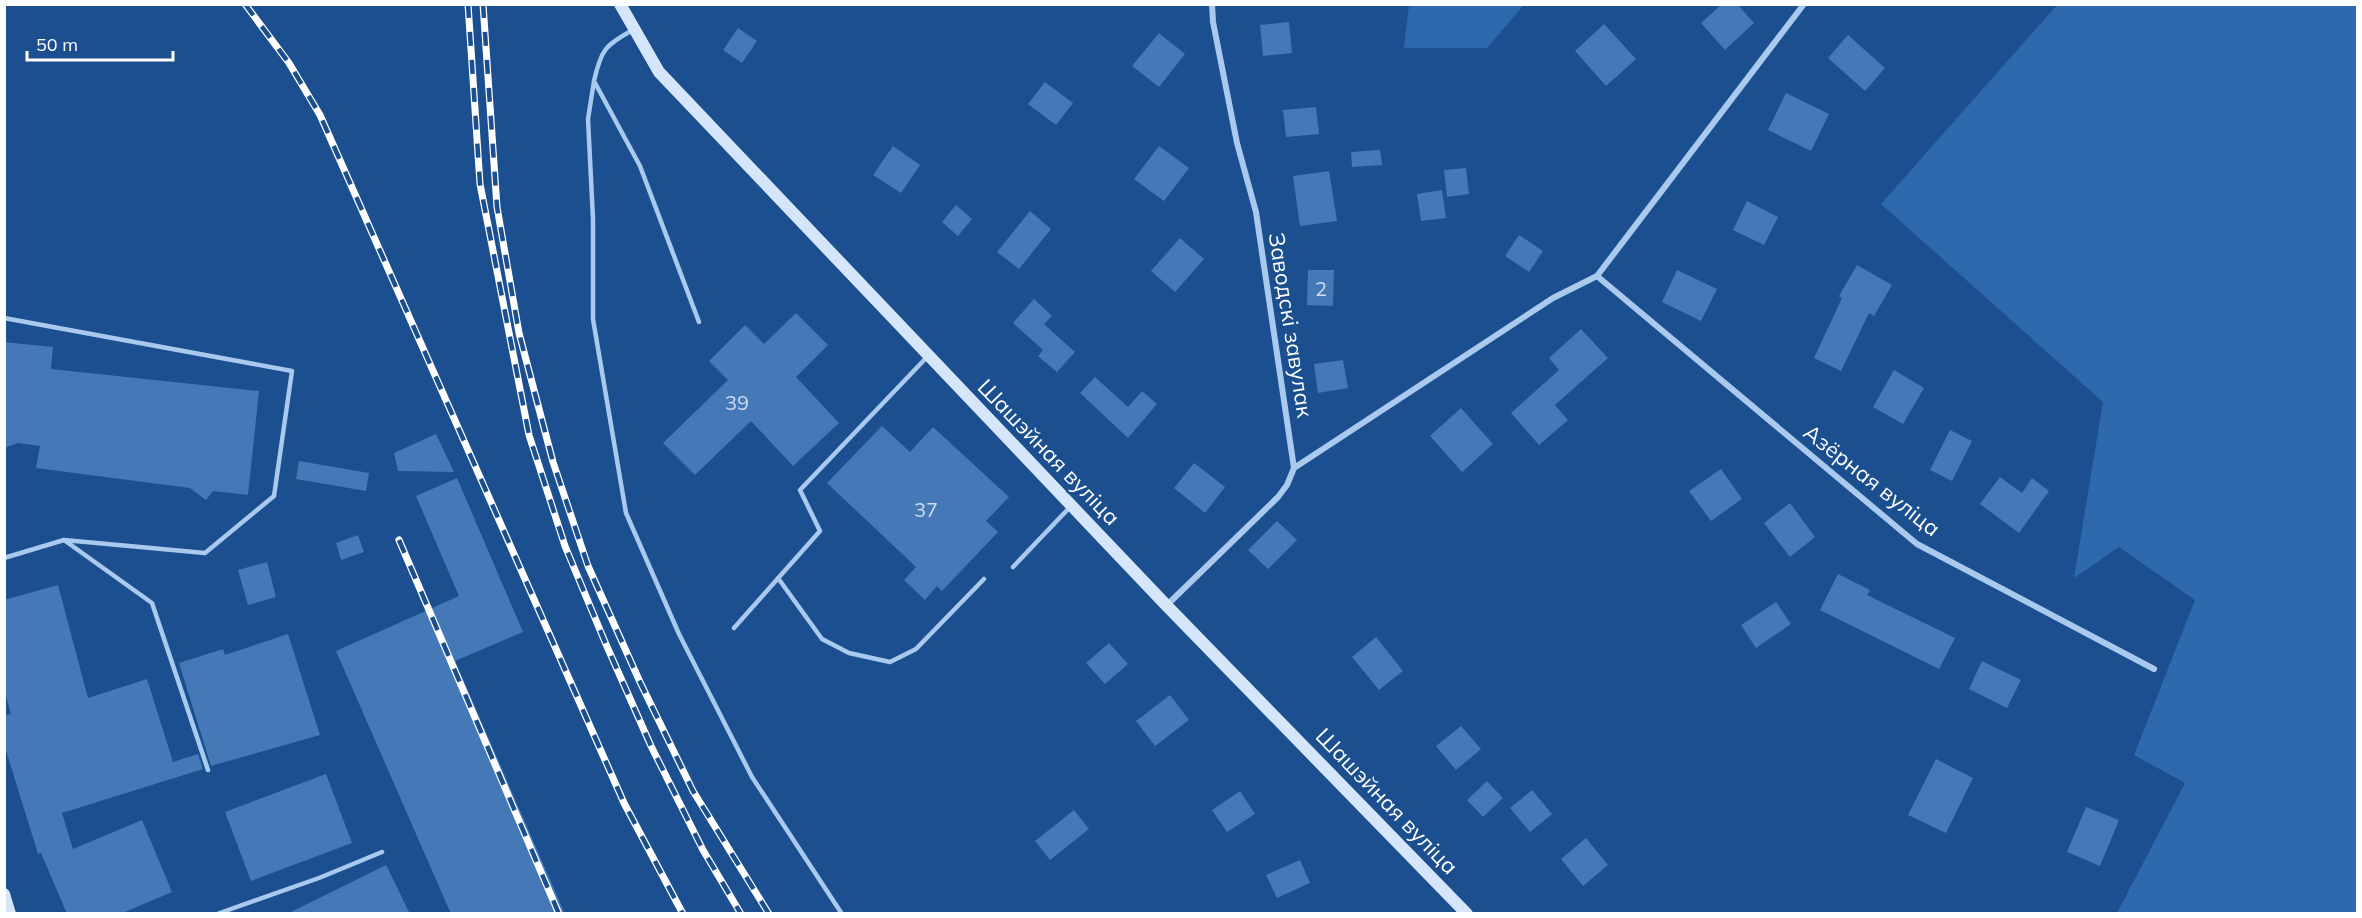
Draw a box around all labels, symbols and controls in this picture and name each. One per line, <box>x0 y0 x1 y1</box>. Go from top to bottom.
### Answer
scale bar <box>27 24 172 62</box>
text: 50 m <box>36 33 78 56</box>
street label: Заводскі завулак <box>1263 231 1319 420</box>
house number: 2 <box>1315 276 1327 301</box>
street label: Шашэйная вуліца <box>972 373 1126 531</box>
house number: 39 <box>725 390 749 415</box>
street label: Азёрная вуліца <box>1798 418 1946 542</box>
house number: 37 <box>914 497 938 522</box>
street label: Шашэйная вуліца <box>1310 722 1464 880</box>

